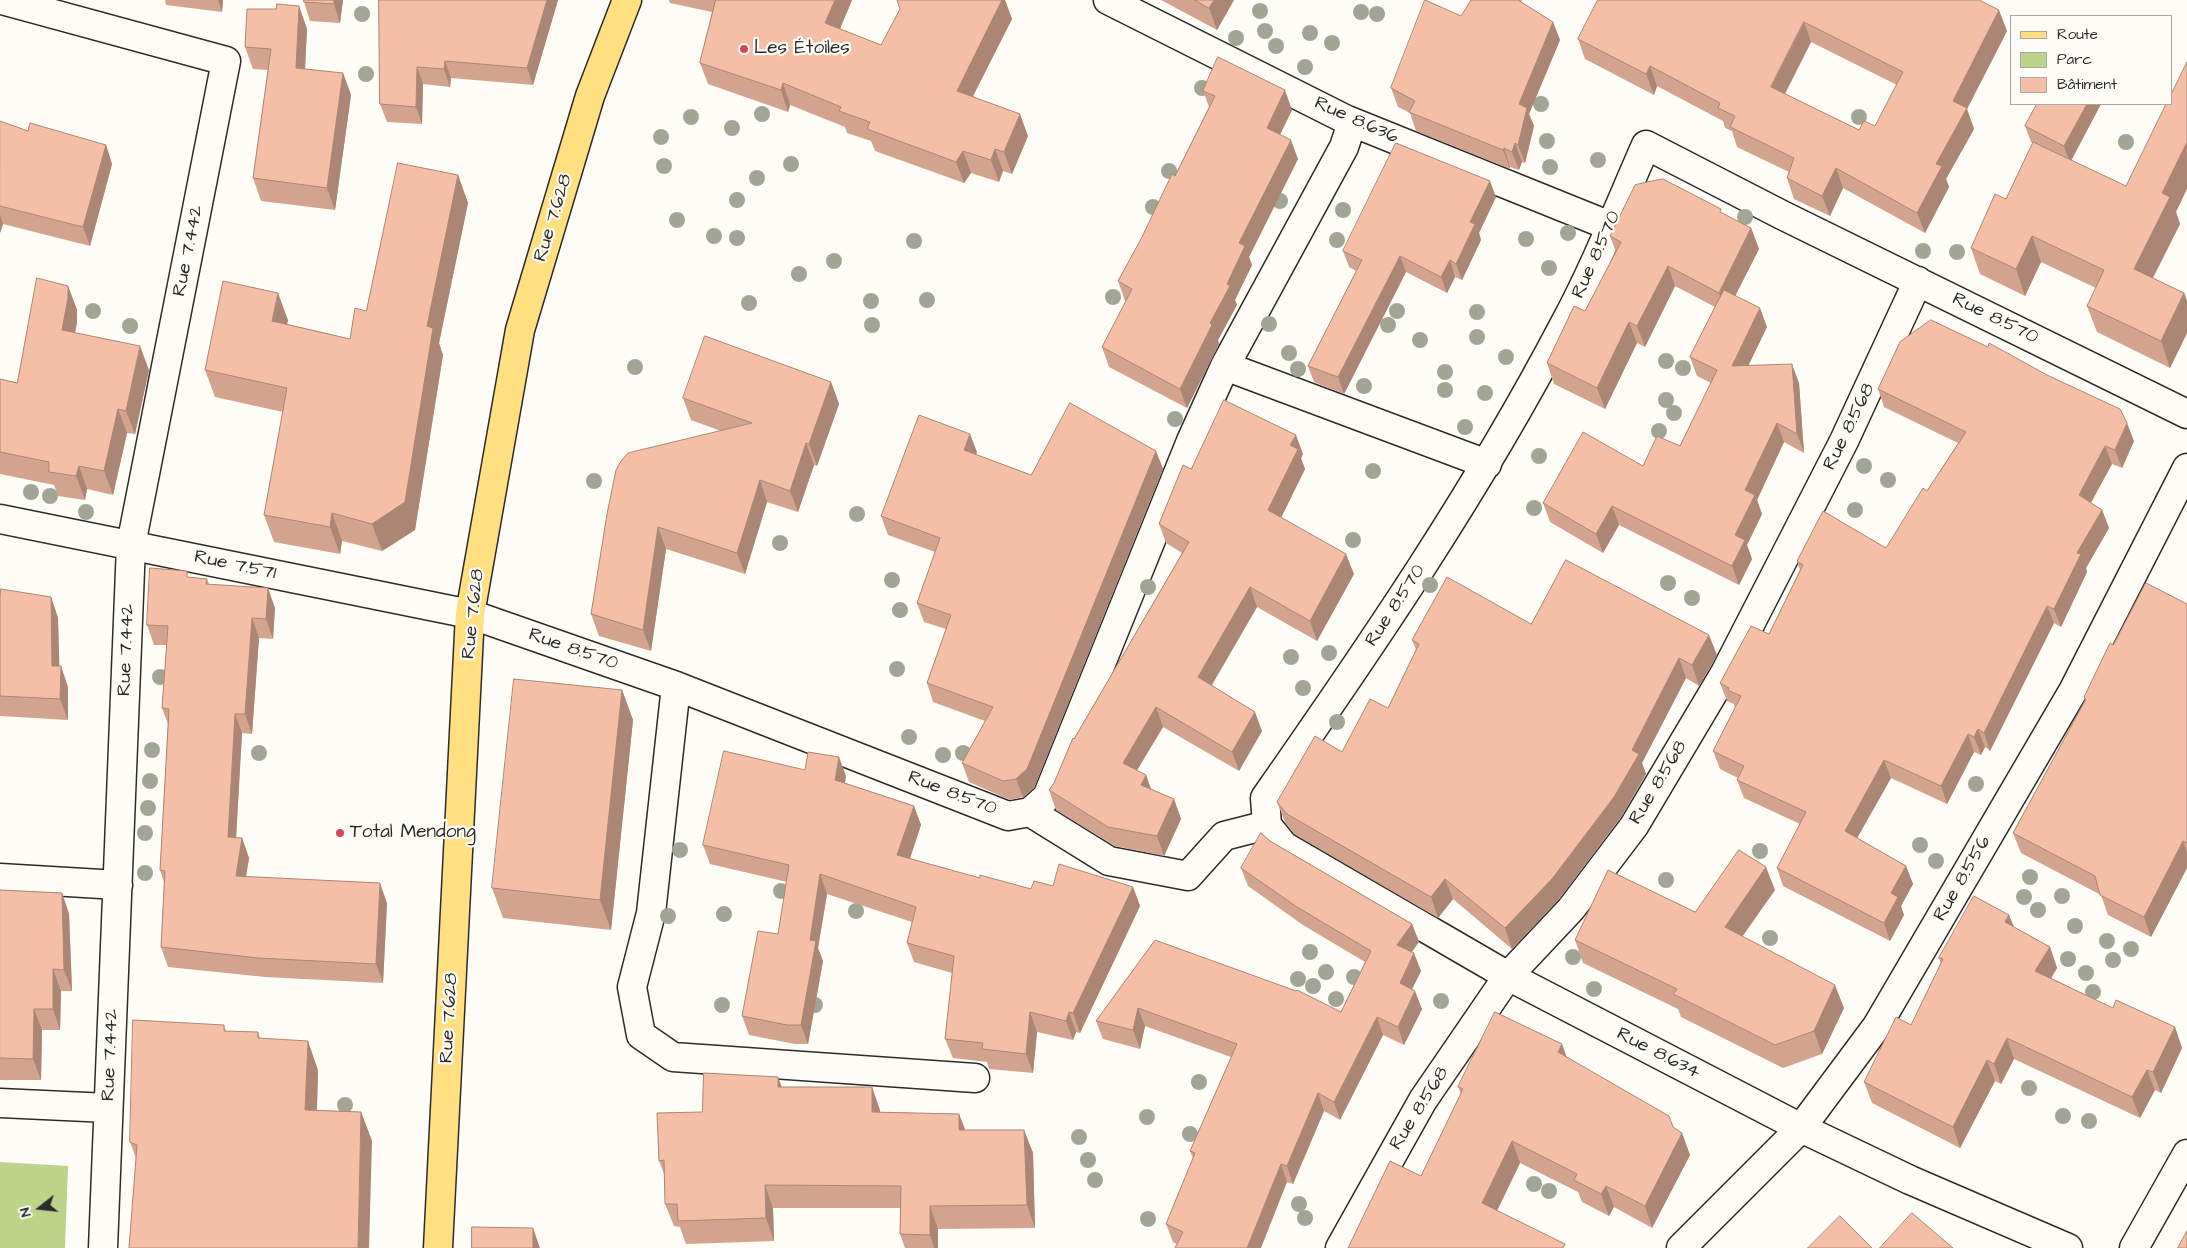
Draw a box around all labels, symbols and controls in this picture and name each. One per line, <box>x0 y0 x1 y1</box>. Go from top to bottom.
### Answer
legend <box>2010 15 2172 105</box>
text: Route <box>2057 24 2098 45</box>
place label: Les Étoiles <box>754 38 850 60</box>
marker: Les Étoiles <box>738 43 750 55</box>
text: Parc <box>2057 49 2092 70</box>
text: Bâtiment <box>2057 74 2117 95</box>
street label: Rue 8.636 <box>1310 92 1402 150</box>
street label: Rue 7.628 <box>530 171 578 265</box>
street label: Rue 7.442 <box>169 204 209 298</box>
street label: Rue 8.570 <box>1568 208 1626 302</box>
street label: Rue 8.570 <box>1948 288 2042 350</box>
street label: Rue 8.568 <box>1819 380 1881 474</box>
street label: Rue 7.571 <box>192 546 278 586</box>
street label: Rue 8.570 <box>1361 561 1431 651</box>
street label: Rue 7.628 <box>458 568 490 660</box>
street label: Rue 7.442 <box>114 604 140 696</box>
street label: Rue 8.570 <box>525 624 621 676</box>
street label: Rue 8.568 <box>1625 737 1693 829</box>
street label: Rue 8.570 <box>904 767 1000 821</box>
place label: Total Mendong <box>350 822 476 844</box>
marker: Total Mendong <box>334 827 346 839</box>
street label: Rue 8.556 <box>1929 832 1997 926</box>
street label: Rue 7.628 <box>436 972 464 1064</box>
street label: Rue 7.442 <box>98 1009 124 1101</box>
street label: Rue 8.634 <box>1612 1023 1704 1085</box>
street label: Rue 8.568 <box>1385 1063 1455 1155</box>
north arrow <box>15 1183 65 1233</box>
text: N <box>15 1205 36 1219</box>

